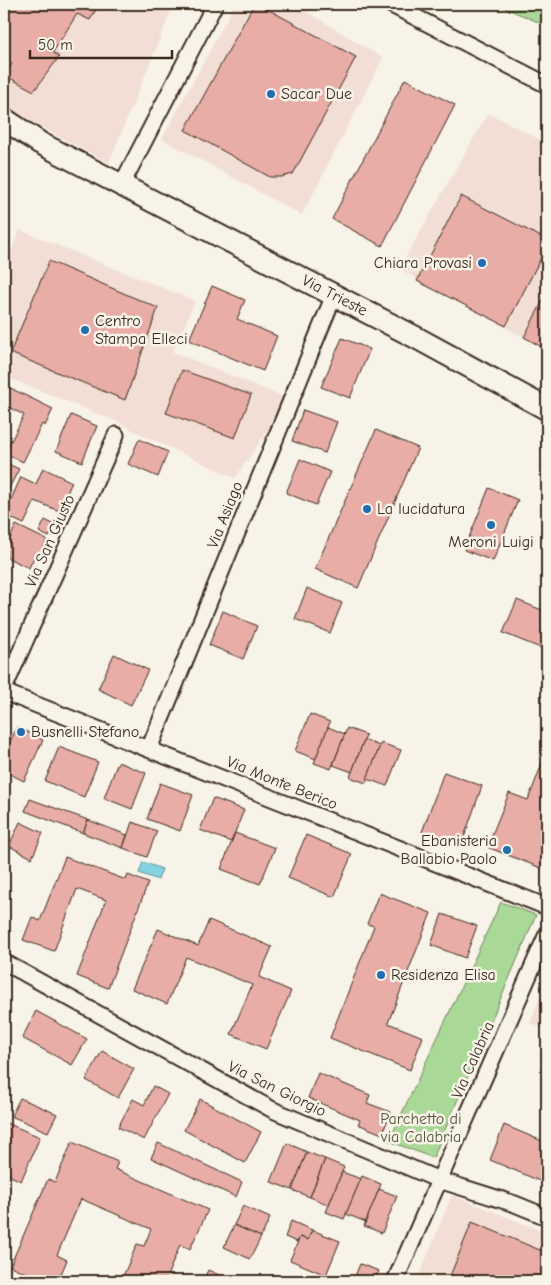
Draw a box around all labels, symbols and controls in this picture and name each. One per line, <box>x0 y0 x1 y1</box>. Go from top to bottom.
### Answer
scale bar <box>30 28 172 60</box>
text: 50 m <box>38 36 73 54</box>
place label: Sacar Due <box>281 85 352 103</box>
marker: Sacar Due <box>265 88 277 100</box>
place label: Chiara Provasi <box>374 254 472 272</box>
marker: Chiara Provasi <box>476 257 488 269</box>
street label: Via Trieste <box>299 271 370 320</box>
place label: Centro Stampa Elleci <box>95 312 188 348</box>
marker: Centro Stampa Elleci <box>79 324 91 336</box>
street label: Via Asiago <box>203 479 247 551</box>
street label: Via San Giusto <box>22 492 78 590</box>
place label: La lucidatura <box>377 500 465 518</box>
marker: La lucidatura <box>361 503 373 515</box>
marker: Meroni Luigi <box>485 519 497 531</box>
place label: Meroni Luigi <box>448 533 534 551</box>
place label: Busnelli Stefano <box>31 723 139 741</box>
marker: Busnelli Stefano <box>15 726 27 738</box>
street label: Via Monte Berico <box>224 753 340 813</box>
place label: Ebanisteria Ballabio Paolo <box>401 832 497 868</box>
marker: Ebanisteria Ballabio Paolo <box>501 844 513 856</box>
place label: Residenza Elisa <box>391 966 496 984</box>
marker: Residenza Elisa <box>375 969 387 981</box>
street label: Via Calabria <box>448 1019 498 1101</box>
street label: Via San Giorgio <box>225 1057 329 1121</box>
park label: Parchetto di via Calabria <box>380 1110 462 1146</box>

